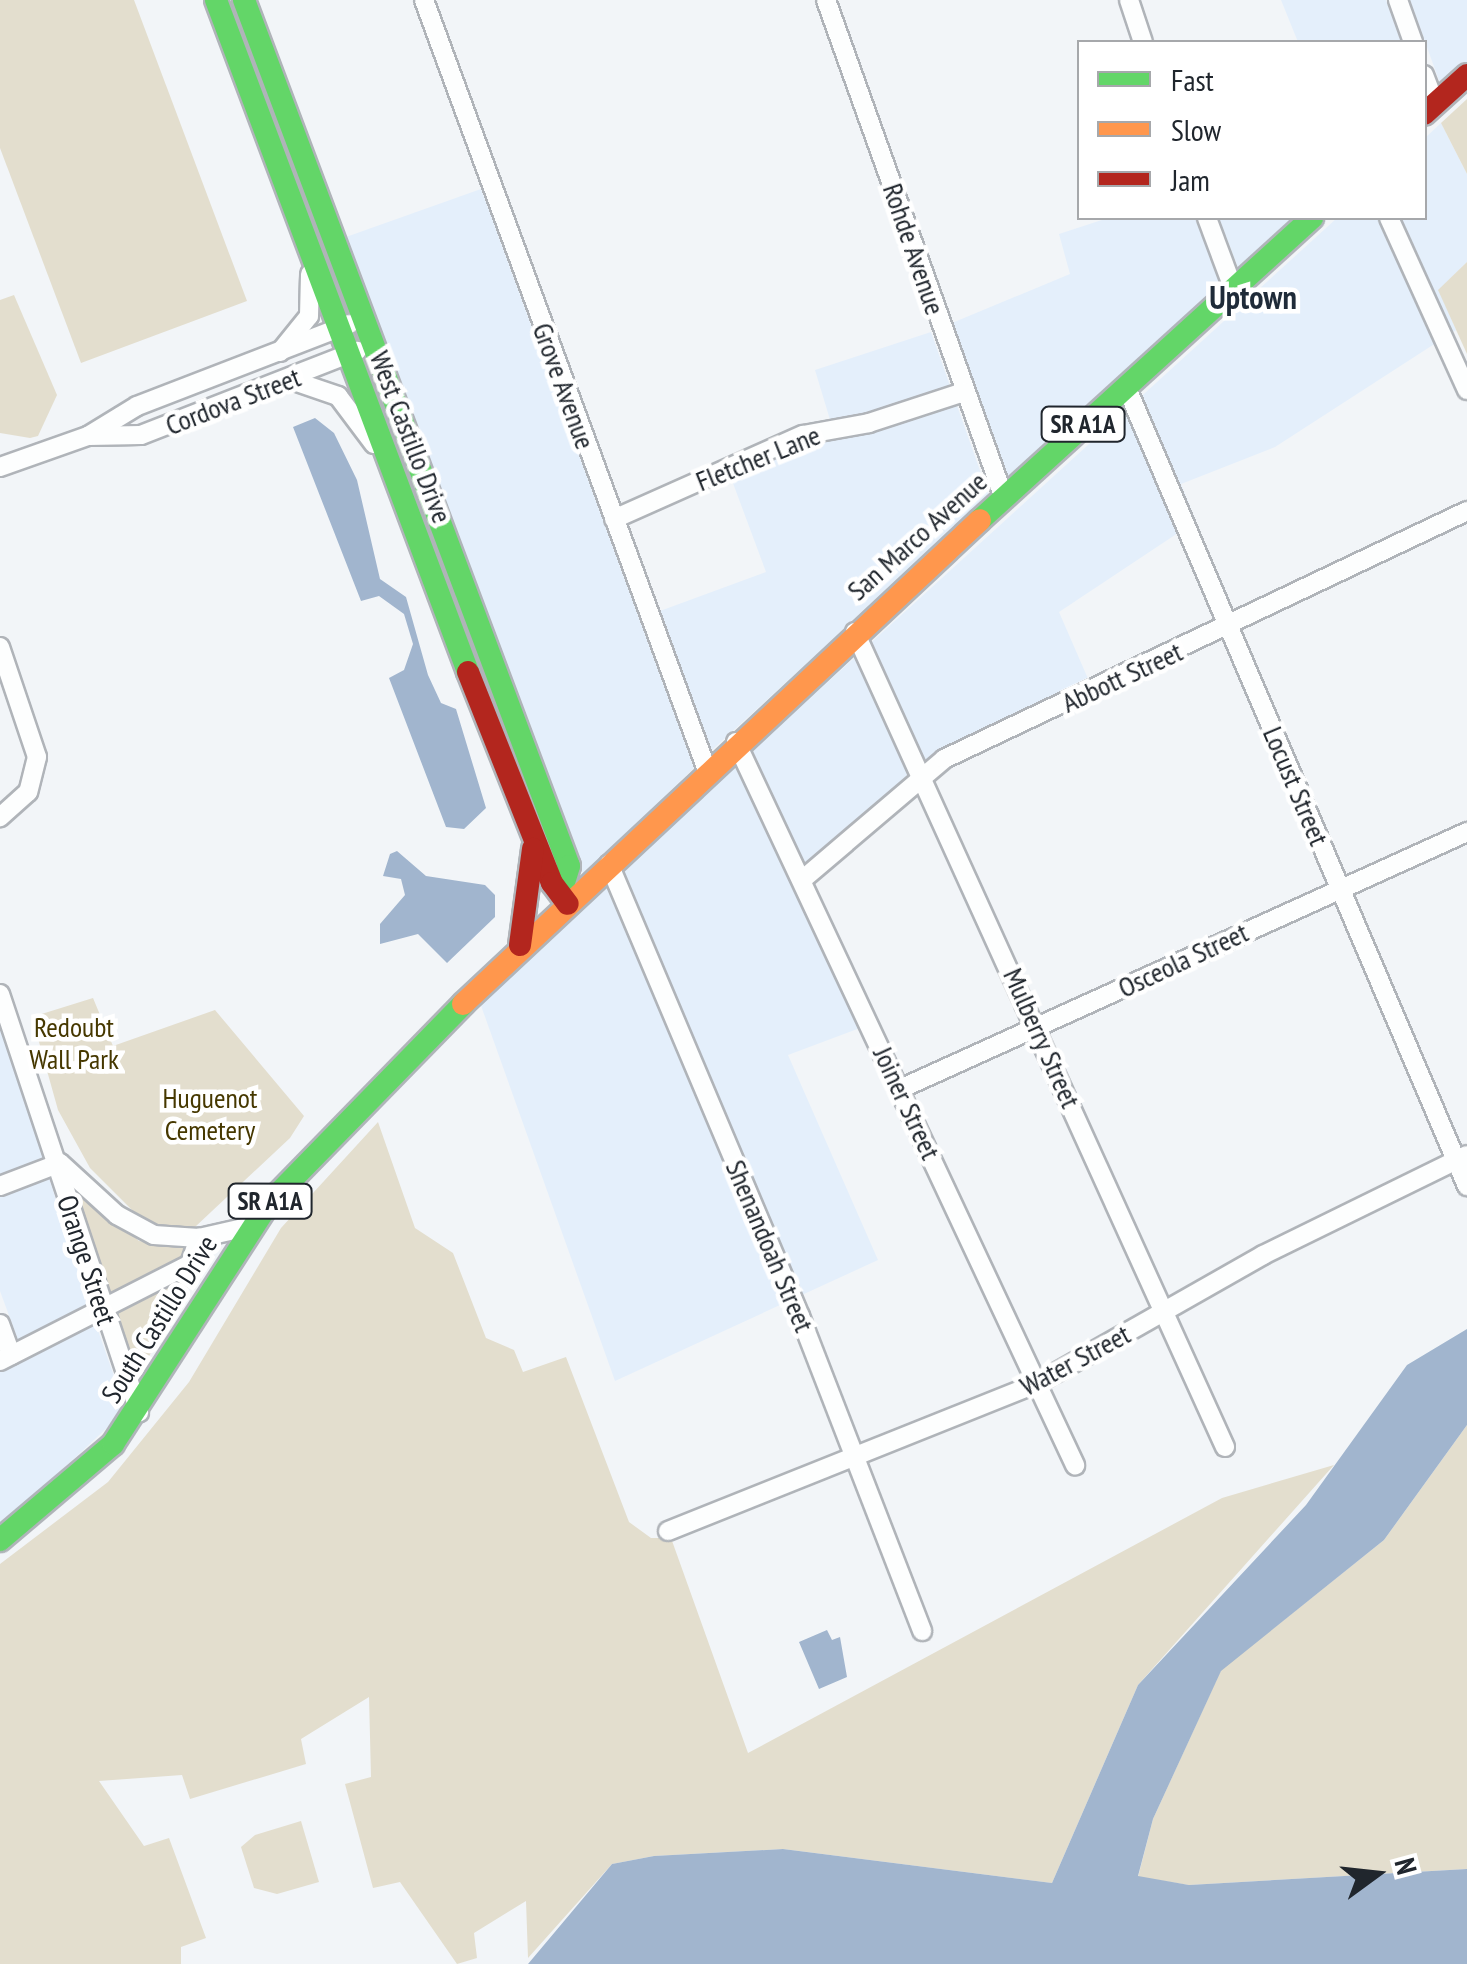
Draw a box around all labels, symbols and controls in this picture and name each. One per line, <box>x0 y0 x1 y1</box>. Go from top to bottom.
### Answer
legend <box>1077 40 1427 220</box>
text: Fast <box>1171 60 1214 99</box>
text: Slow <box>1171 110 1221 149</box>
text: Jam <box>1171 160 1210 199</box>
street label: Rohde Avenue <box>876 179 952 319</box>
district label: Uptown <box>1209 278 1297 316</box>
street label: Grove Avenue <box>526 318 602 454</box>
street label: West Castillo Drive <box>363 346 459 528</box>
street label: Cordova Street <box>161 360 305 442</box>
road number: SR A1A <box>1038 404 1128 444</box>
street label: Fletcher Lane <box>691 418 825 498</box>
street label: San Marco Avenue <box>840 464 994 608</box>
street label: Abbott Street <box>1056 635 1188 719</box>
street label: Locust Street <box>1256 722 1336 850</box>
street label: Osceola Street <box>1113 915 1253 1005</box>
street label: Mulberry Street <box>996 963 1088 1113</box>
park label: Redoubt Wall Park <box>29 1010 119 1076</box>
street label: Joiner Street <box>866 1041 948 1165</box>
park label: Huguenot Cemetery <box>162 1081 258 1147</box>
street label: Shenandoah Street <box>719 1155 821 1337</box>
road number: SR A1A <box>225 1181 315 1221</box>
street label: Orange Street <box>50 1191 124 1329</box>
street label: South Castillo Drive <box>94 1229 224 1409</box>
street label: Water Street <box>1014 1317 1136 1403</box>
north arrow <box>1327 1824 1427 1924</box>
text: N <box>1387 1854 1426 1878</box>

